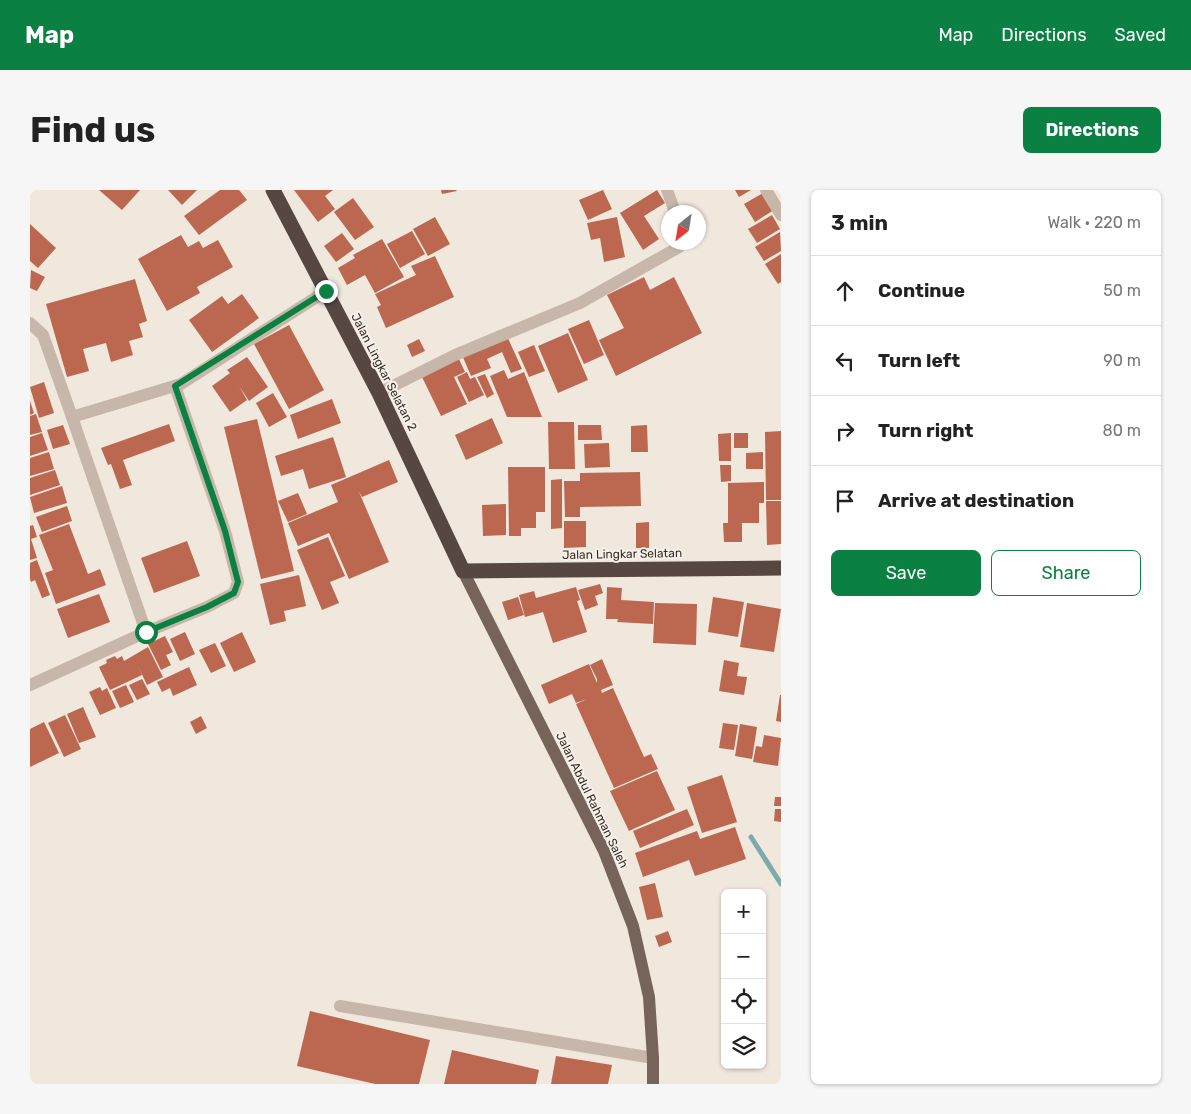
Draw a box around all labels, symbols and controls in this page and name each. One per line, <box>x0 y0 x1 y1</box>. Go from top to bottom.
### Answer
text: Map <box>25 21 74 49</box>
text: Map <box>938 24 973 46</box>
text: Directions <box>1001 24 1087 46</box>
text: Saved <box>1115 24 1166 46</box>
button: Directions <box>1023 107 1161 153</box>
text: Find us <box>30 109 155 151</box>
north arrow <box>661 205 706 250</box>
text: 3 min <box>831 210 888 235</box>
text: Walk · 220 m <box>1048 213 1141 232</box>
icon: ahead <box>831 277 859 305</box>
text: Continue <box>878 279 965 302</box>
route end <box>315 280 338 303</box>
text: 50 m <box>1103 281 1141 300</box>
street label: Jalan Lingkar Selatan 2 <box>348 311 420 433</box>
icon: left <box>831 347 859 375</box>
text: Turn left <box>878 349 960 372</box>
text: 90 m <box>1103 351 1141 370</box>
icon: right <box>831 417 859 445</box>
text: Turn right <box>878 419 973 442</box>
text: 80 m <box>1103 421 1141 440</box>
icon: arrive <box>831 487 859 515</box>
text: Arrive at destination <box>878 489 1074 512</box>
street label: Jalan Lingkar Selatan <box>562 546 682 562</box>
button: Save <box>831 550 981 596</box>
button: Share <box>991 550 1141 596</box>
route start <box>135 621 158 644</box>
street label: Jalan Abdul Rahman Saleh <box>553 730 631 870</box>
map controls <box>721 889 766 1069</box>
button: + <box>721 889 766 934</box>
button: − <box>721 934 766 979</box>
button: locate <box>721 979 766 1024</box>
button: layers <box>721 1024 766 1069</box>

